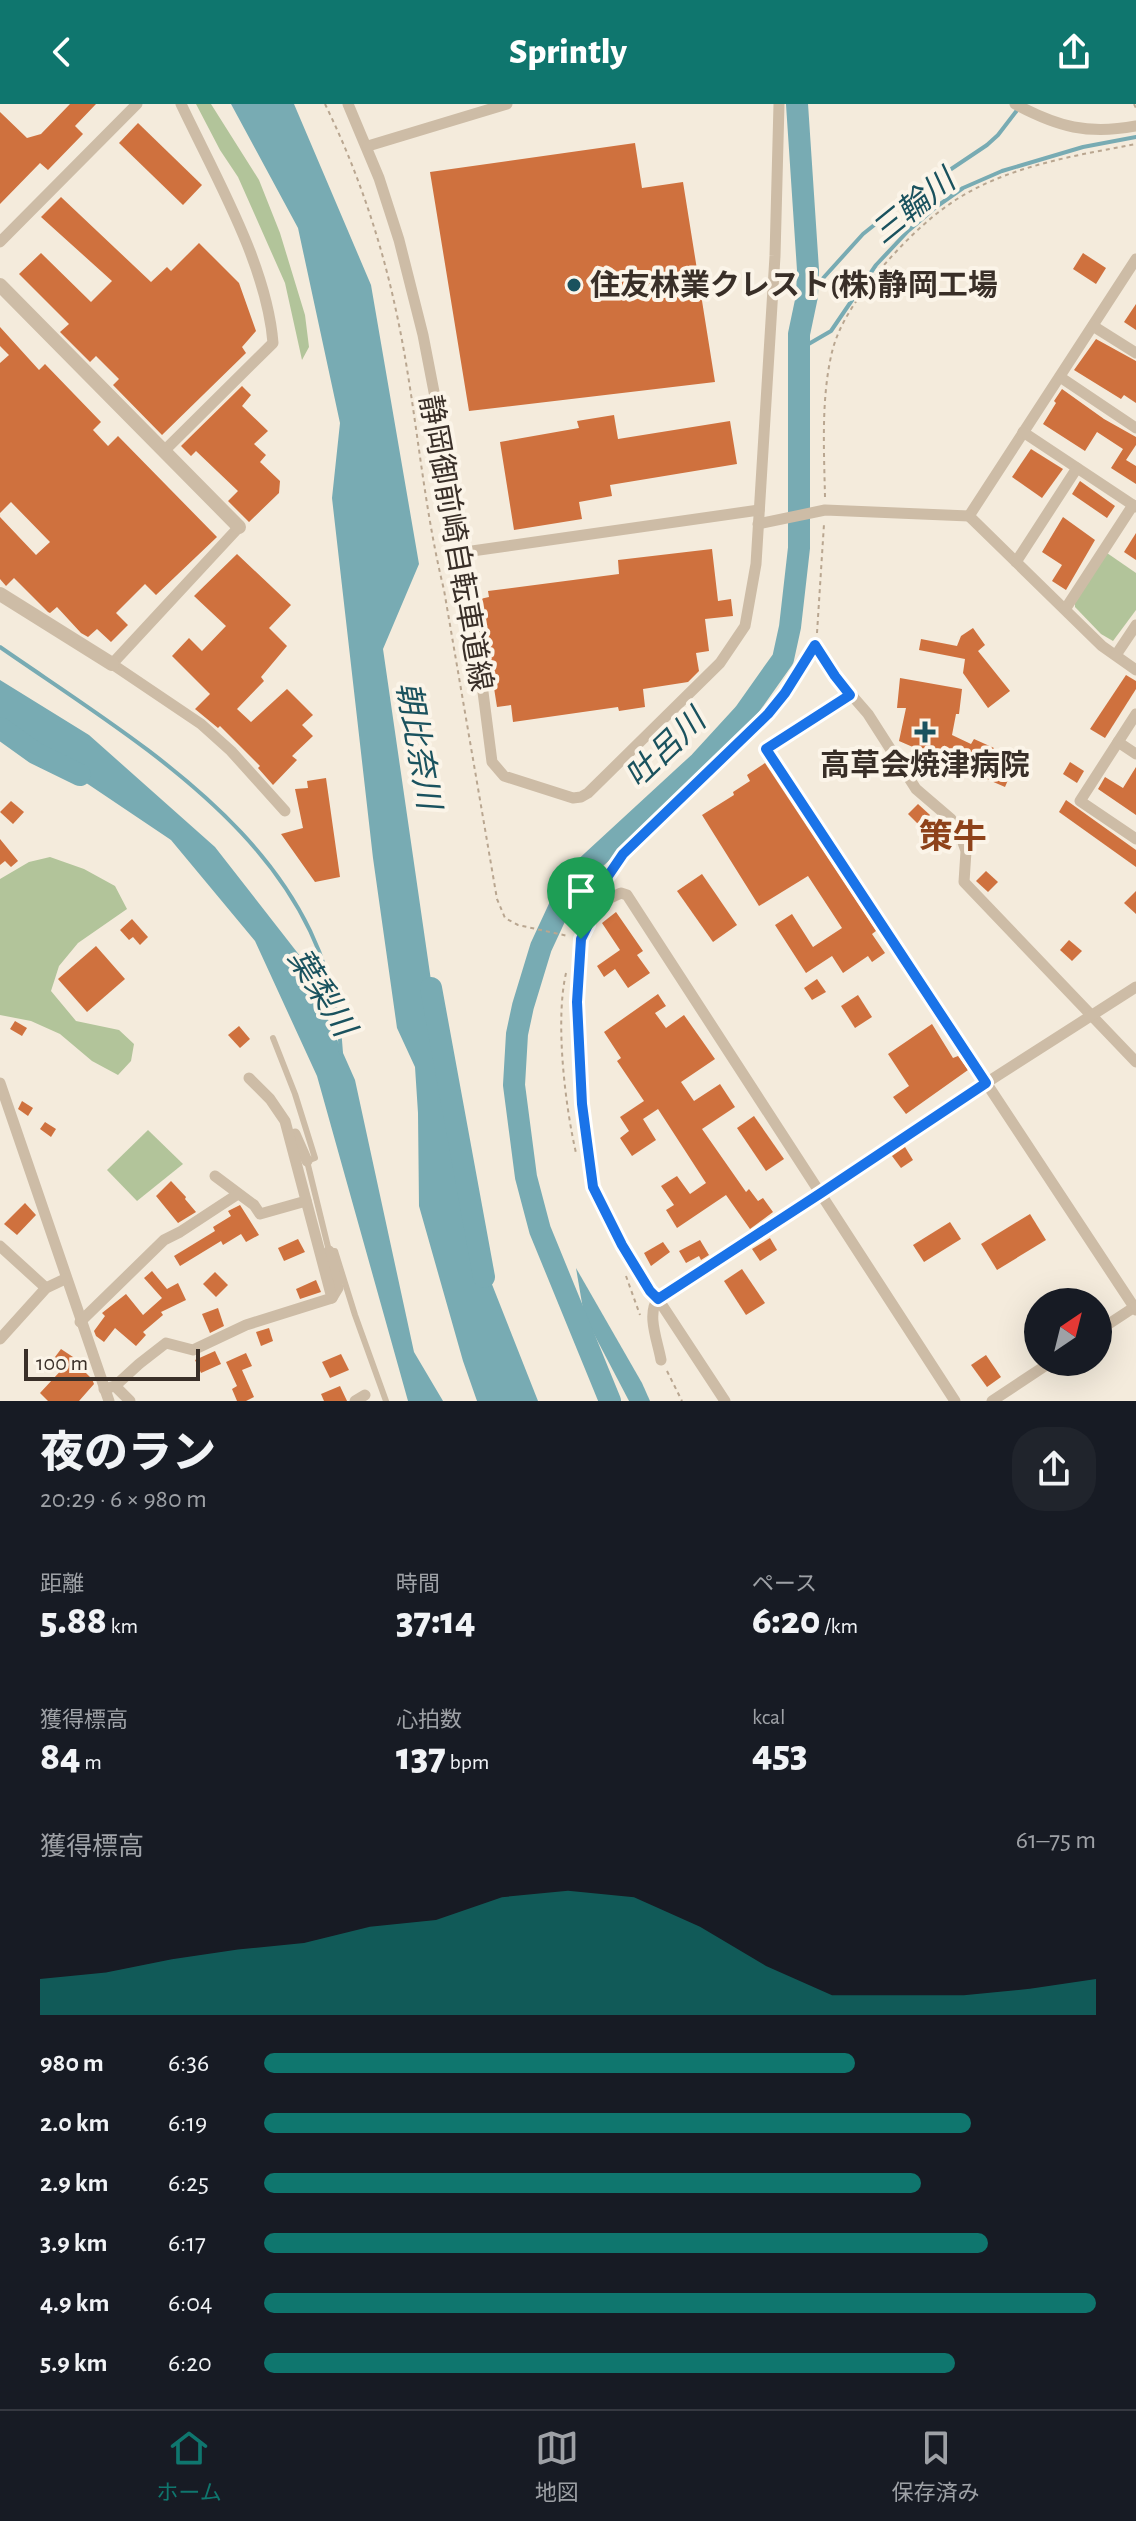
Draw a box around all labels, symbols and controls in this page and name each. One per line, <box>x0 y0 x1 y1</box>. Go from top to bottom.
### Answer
icon: back <box>40 30 84 74</box>
icon: share <box>1052 30 1096 74</box>
text: Sprintly <box>509 34 627 70</box>
water label: 三輪川 <box>866 161 963 249</box>
place label: 住友林業クレスト(株)静岡工場 <box>590 269 998 301</box>
marker: 住友林業クレスト(株)静岡工場 <box>565 276 583 294</box>
street label: 静岡御前崎自転車道線 <box>414 393 498 693</box>
water label: 朝比奈川 <box>391 679 446 814</box>
water label: 吐呂川 <box>619 701 713 794</box>
marker: 高草会焼津病院 <box>914 721 936 743</box>
place label: 高草会焼津病院 <box>820 749 1030 781</box>
district label: 策牛 <box>919 818 987 855</box>
pin <box>547 857 615 939</box>
icon: arrive <box>559 869 603 913</box>
water label: 葉梨川 <box>282 943 363 1044</box>
north arrow <box>1024 1288 1112 1376</box>
map controls <box>1024 1288 1112 1376</box>
scale bar <box>24 1345 200 1381</box>
text: 100 m <box>36 1352 88 1374</box>
button: share <box>1012 1427 1096 1511</box>
text: 夜のラン <box>40 1432 216 1476</box>
text: 20:29 · 6 × 980 m <box>40 1486 207 1512</box>
text: 距離 <box>40 1573 84 1595</box>
text: 時間 <box>396 1573 440 1595</box>
text: ペース <box>752 1573 817 1595</box>
text: 5.88 <box>40 1601 107 1641</box>
text: 37:14 <box>396 1601 476 1641</box>
text: 6:20 <box>752 1601 821 1641</box>
text: km <box>107 1615 138 1637</box>
text: /km <box>821 1615 858 1637</box>
text: kcal <box>752 1706 786 1728</box>
text: 獲得標高 <box>40 1709 128 1731</box>
text: 心拍数 <box>396 1709 462 1731</box>
text: 453 <box>752 1734 808 1774</box>
text: 84 <box>40 1737 81 1777</box>
text: 137 <box>396 1737 446 1777</box>
text: m <box>81 1751 102 1773</box>
text: bpm <box>446 1751 489 1773</box>
text: 61–75 m <box>1016 1827 1096 1853</box>
text: 獲得標高 <box>40 1834 144 1860</box>
text: 980 m <box>40 2050 104 2076</box>
text: 6:36 <box>168 2050 209 2076</box>
text: 2.0 km <box>40 2110 110 2136</box>
text: 6:19 <box>168 2110 207 2136</box>
text: 2.9 km <box>40 2170 109 2196</box>
text: 6:25 <box>168 2170 209 2196</box>
text: 3.9 km <box>40 2230 108 2256</box>
text: 6:17 <box>168 2230 206 2256</box>
text: 4.9 km <box>40 2290 109 2316</box>
text: 6:04 <box>168 2290 212 2316</box>
text: 5.9 km <box>40 2350 108 2376</box>
text: 6:20 <box>168 2350 212 2376</box>
tab: ホーム <box>156 2426 222 2506</box>
tab: 地図 <box>535 2426 579 2506</box>
tab: 保存済み <box>892 2426 980 2506</box>

